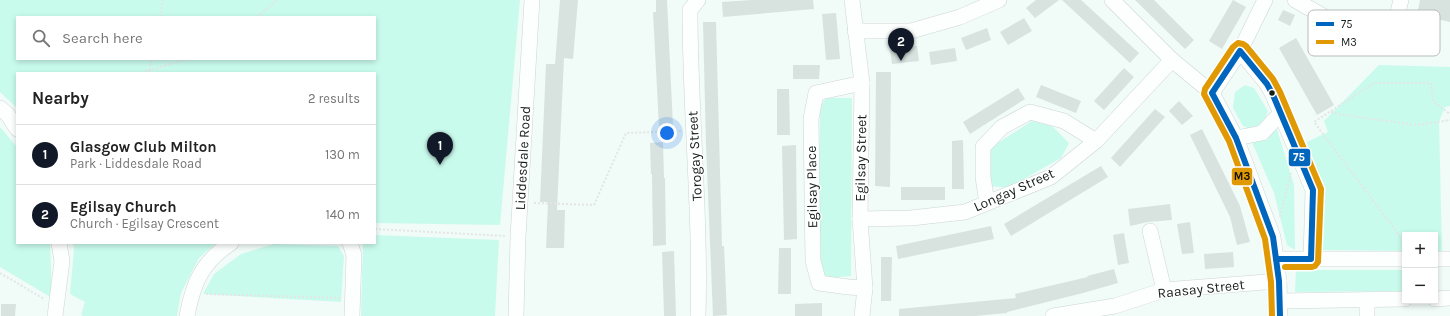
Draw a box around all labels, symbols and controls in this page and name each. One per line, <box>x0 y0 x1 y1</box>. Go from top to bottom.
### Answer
legend <box>1308 10 1440 56</box>
search box <box>16 16 376 60</box>
text: 75 <box>1341 18 1352 31</box>
icon: search <box>30 27 52 49</box>
pin: 2 <box>888 28 914 61</box>
text: Search here <box>62 29 143 47</box>
text: M3 <box>1341 36 1357 49</box>
text: Nearby <box>32 88 89 108</box>
unlabelled marker <box>1267 88 1277 98</box>
text: 2 results <box>308 91 360 106</box>
street label: Liddesdale Road <box>512 105 534 211</box>
street label: Torogay Street <box>684 111 706 201</box>
street label: Egilsay Street <box>852 114 870 202</box>
your location <box>657 123 677 143</box>
pin: 1 <box>427 132 453 165</box>
text: Glasgow Club Milton <box>70 138 217 156</box>
street label: Egilsay Place <box>803 146 821 228</box>
text: 1 <box>43 147 47 162</box>
text: 130 m <box>325 147 360 162</box>
line badge: 75 <box>1288 148 1311 167</box>
text: 75 <box>1293 151 1305 164</box>
text: Park · Liddesdale Road <box>70 156 202 171</box>
street label: Longay Street <box>971 165 1057 215</box>
line badge: M3 <box>1231 167 1253 186</box>
text: M3 <box>1234 170 1250 183</box>
text: Egilsay Church <box>70 198 176 216</box>
text: 2 <box>41 207 49 222</box>
text: 140 m <box>325 207 360 222</box>
text: Church · Egilsay Crescent <box>70 216 219 231</box>
map controls <box>1402 232 1438 304</box>
button: + <box>1402 232 1438 268</box>
button: − <box>1402 268 1438 304</box>
street label: Raasay Street <box>1157 276 1245 302</box>

